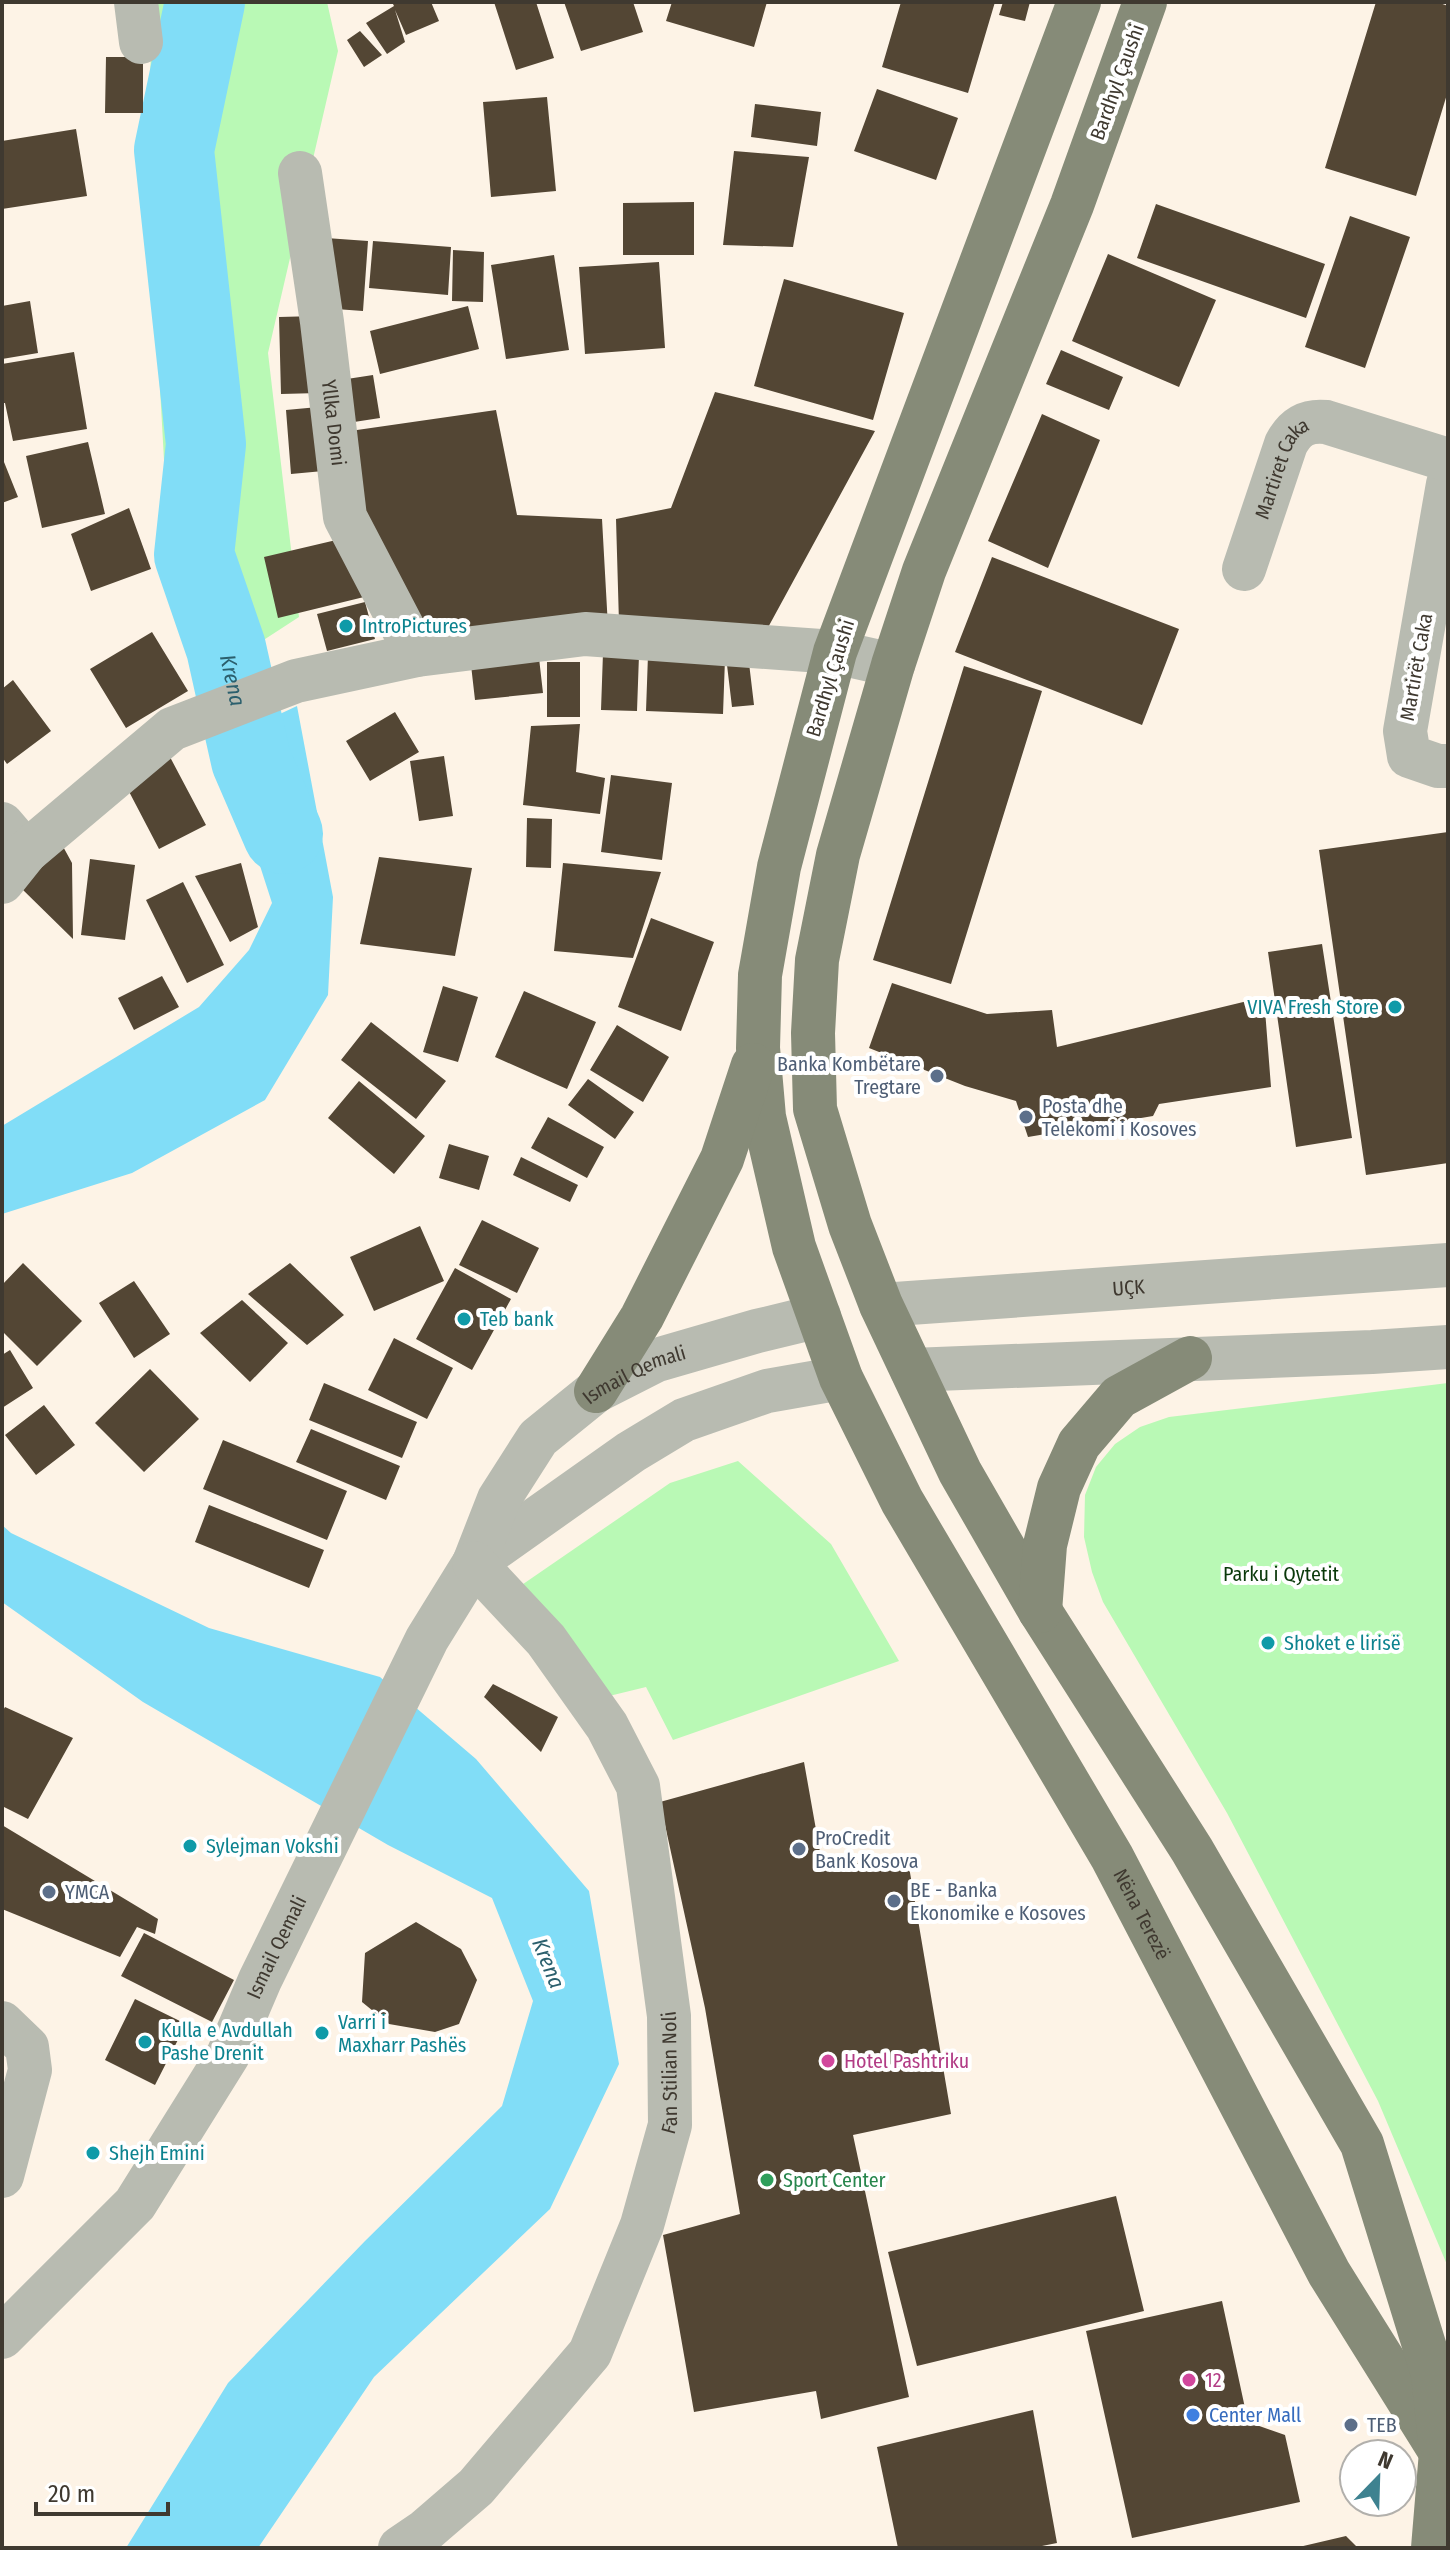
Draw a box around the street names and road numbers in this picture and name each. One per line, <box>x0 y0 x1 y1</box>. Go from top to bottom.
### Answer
street label: Bardhyl Çaushi <box>1085 21 1150 144</box>
street label: Yllka Domi <box>317 378 351 467</box>
street label: Martiret Caka <box>1250 412 1313 522</box>
street label: Martirët Caka <box>1395 611 1437 723</box>
street label: Bardhyl Çaushi <box>801 616 860 740</box>
street label: UÇK <box>1111 1274 1146 1301</box>
street label: Ismail Qemali <box>578 1340 689 1409</box>
street label: Nëna Terezë <box>1108 1865 1175 1964</box>
street label: Ismail Qemali <box>241 1892 312 2002</box>
street label: Fan Stilian Noli <box>656 2010 682 2137</box>

